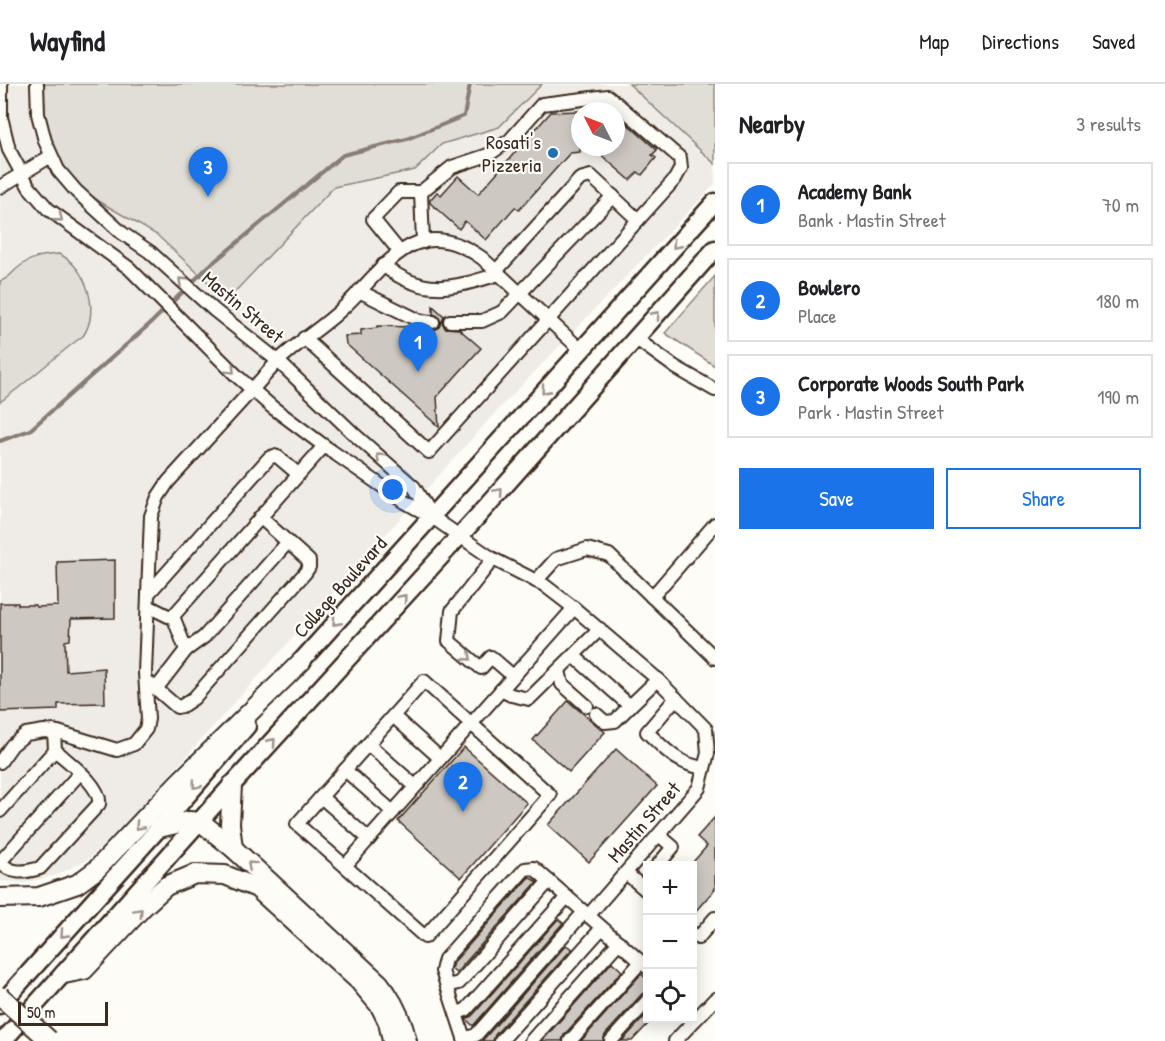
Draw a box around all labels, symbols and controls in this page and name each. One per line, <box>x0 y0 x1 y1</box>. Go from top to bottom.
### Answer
text: Wayfind <box>30 22 105 60</box>
text: Map <box>919 27 949 56</box>
text: Directions <box>982 27 1059 56</box>
text: Saved <box>1092 27 1135 56</box>
north arrow <box>571 102 625 156</box>
text: Nearby <box>739 106 805 141</box>
text: 3 results <box>1076 110 1141 137</box>
place label: Rosati's Pizzeria <box>482 128 541 178</box>
marker: Rosati's Pizzeria <box>546 146 560 160</box>
pin: 3 <box>188 147 228 197</box>
text: Academy Bank <box>798 176 911 206</box>
text: 1 <box>757 191 764 218</box>
text: 70 m <box>1102 191 1139 218</box>
text: Bank · Mastin Street <box>798 206 946 233</box>
one-way arrow <box>52 211 63 222</box>
one-way arrow <box>672 238 683 249</box>
street label: Mastin Street <box>197 264 291 349</box>
text: Bowlero <box>798 272 860 302</box>
one-way arrow <box>178 277 189 288</box>
text: 2 <box>756 287 765 314</box>
text: 180 m <box>1096 287 1139 314</box>
text: Place <box>798 302 837 329</box>
one-way arrow <box>649 311 660 321</box>
pin: 1 <box>398 322 438 372</box>
one-way arrow <box>224 362 235 373</box>
text: Corporate Woods South Park <box>798 368 1024 398</box>
one-way arrow <box>542 383 553 394</box>
text: 3 <box>756 383 765 410</box>
text: 190 m <box>1097 383 1139 410</box>
text: Park · Mastin Street <box>798 398 944 425</box>
one-way arrow <box>376 453 387 464</box>
button: Save <box>739 468 934 529</box>
button: Share <box>946 468 1141 529</box>
your location <box>378 475 407 504</box>
one-way arrow <box>492 488 503 499</box>
street label: College Boulevard <box>287 530 393 643</box>
one-way arrow <box>396 594 407 605</box>
one-way arrow <box>332 616 343 626</box>
one-way arrow <box>461 650 472 661</box>
one-way arrow <box>265 738 276 748</box>
pin: 2 <box>444 762 482 812</box>
street label: Mastin Street <box>601 775 687 868</box>
one-way arrow <box>192 778 203 789</box>
one-way arrow <box>135 819 146 830</box>
one-way arrow <box>248 861 258 872</box>
map controls <box>643 861 697 1023</box>
button: + <box>643 861 697 915</box>
one-way arrow <box>131 908 142 919</box>
button: − <box>643 915 697 969</box>
one-way arrow <box>60 927 71 938</box>
button: locate <box>643 969 697 1023</box>
scale bar <box>18 999 108 1026</box>
text: 50 m <box>27 1001 56 1023</box>

